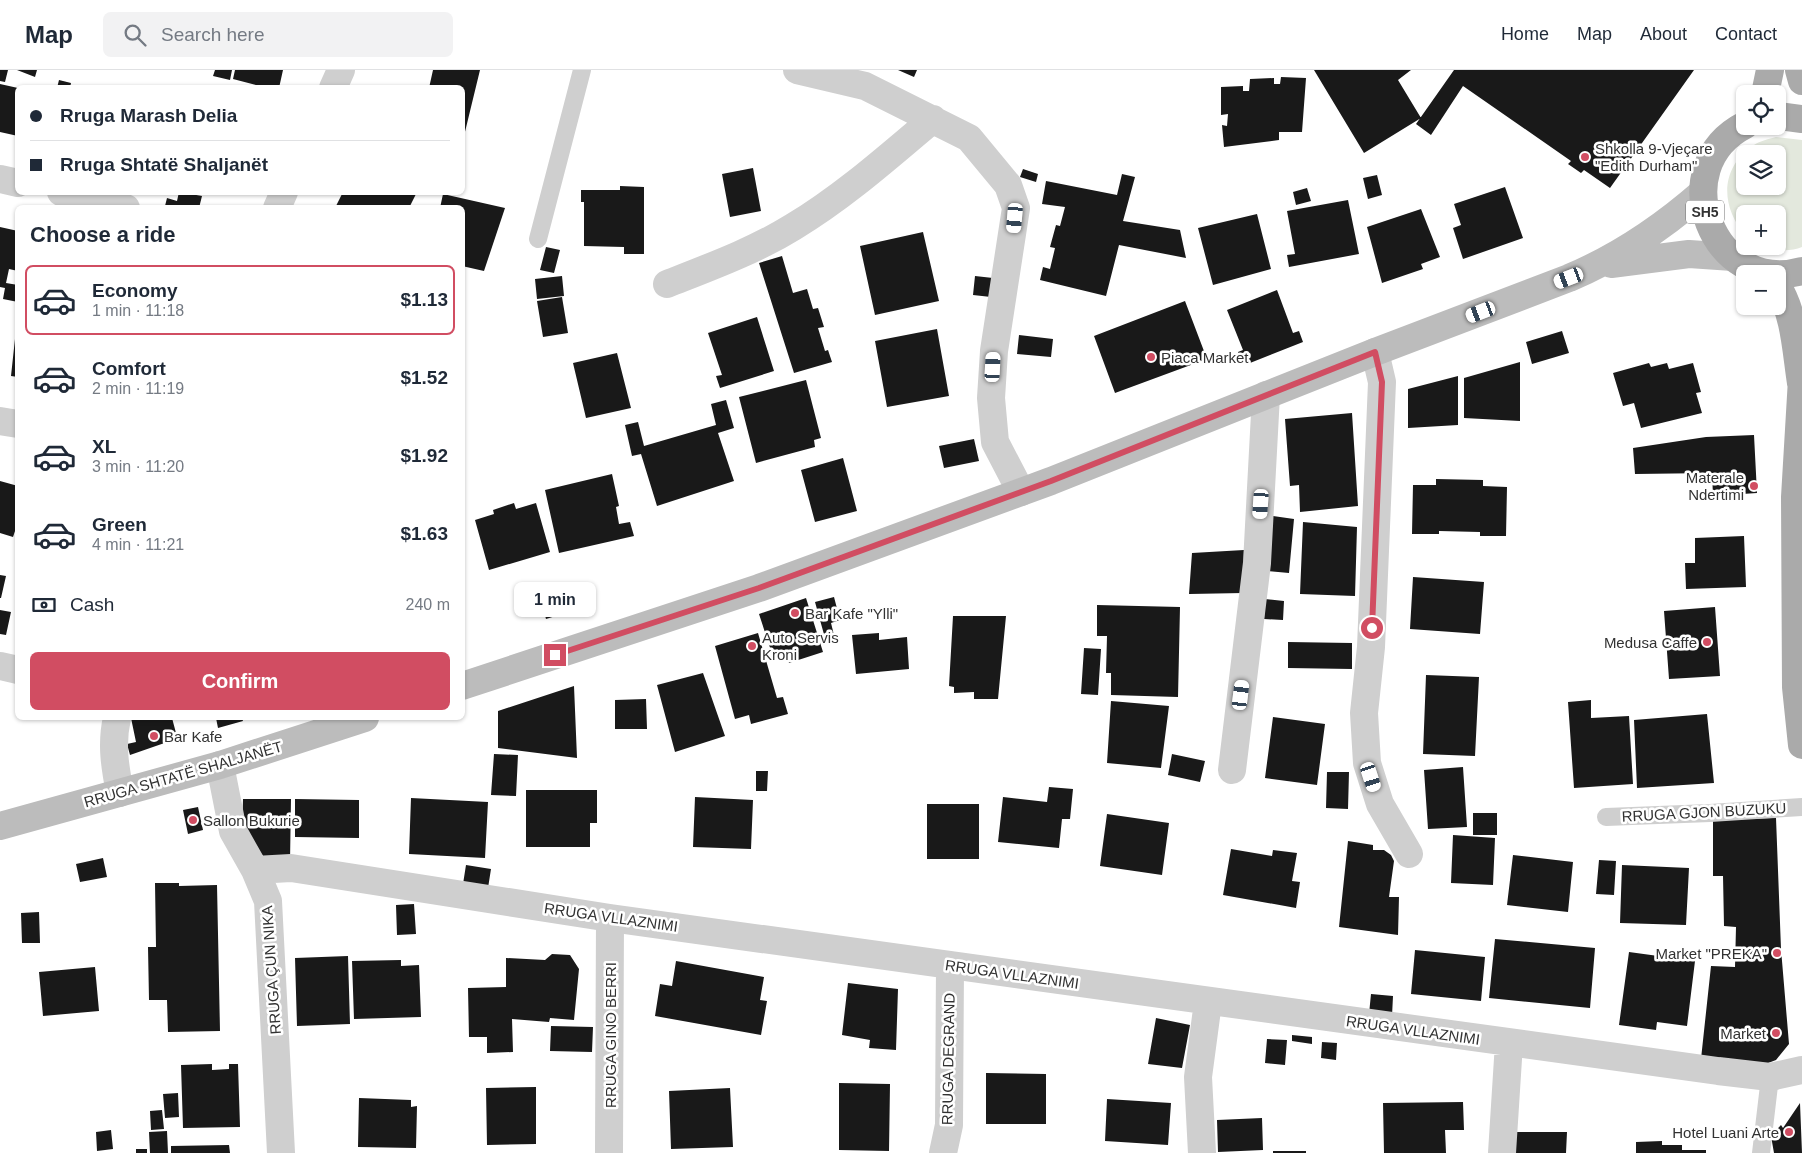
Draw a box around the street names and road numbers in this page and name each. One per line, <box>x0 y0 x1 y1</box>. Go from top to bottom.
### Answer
road number: SH5 <box>1686 200 1724 224</box>
street label: RRUGA SHTATË SHALJANËT <box>82 738 284 810</box>
street label: RRUGA GJON BUZUKU <box>1621 799 1787 825</box>
street label: RRUGA VLLAZNIMI <box>543 899 679 935</box>
street label: RRUGA ÇUN NIKA <box>258 905 284 1035</box>
street label: RRUGA VLLAZNIMI <box>944 956 1080 992</box>
street label: RRUGA GINO BERRI <box>602 962 619 1108</box>
street label: RRUGA DEGRAND <box>938 992 958 1125</box>
street label: RRUGA VLLAZNIMI <box>1345 1012 1481 1048</box>

